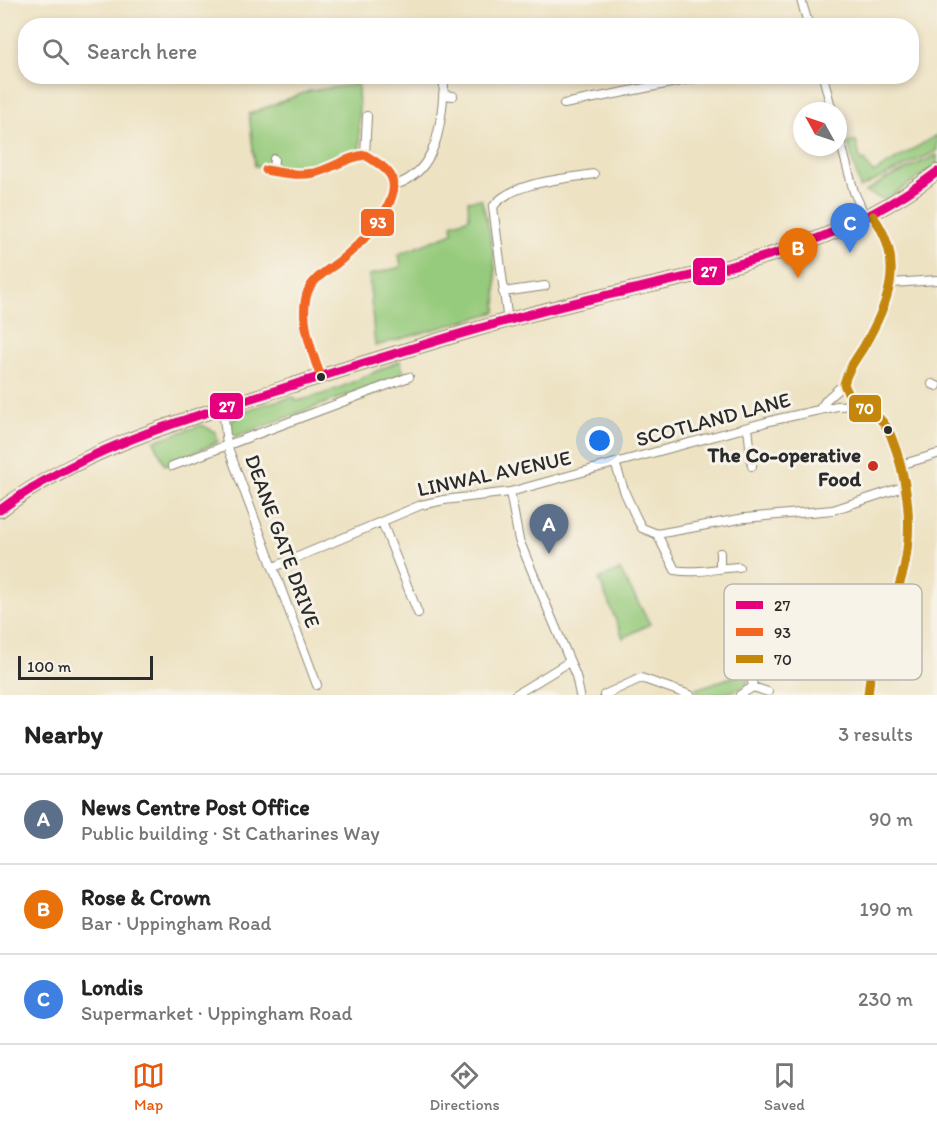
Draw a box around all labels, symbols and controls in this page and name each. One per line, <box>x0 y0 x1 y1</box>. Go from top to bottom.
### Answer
search box <box>18 18 919 84</box>
icon: search <box>39 35 72 68</box>
text: Search here <box>87 38 197 65</box>
north arrow <box>793 102 847 156</box>
pin: C <box>830 204 870 253</box>
line badge: 93 <box>360 208 395 237</box>
text: 93 <box>369 213 387 232</box>
pin: B <box>778 228 818 278</box>
line badge: 27 <box>692 257 726 286</box>
text: 27 <box>701 262 717 281</box>
unlabelled marker <box>315 371 327 383</box>
street label: SCOTLAND LANE <box>633 386 793 452</box>
line badge: 27 <box>209 392 244 420</box>
line badge: 70 <box>848 394 882 423</box>
text: 27 <box>219 397 235 416</box>
text: 70 <box>855 399 874 418</box>
unlabelled marker <box>882 424 894 436</box>
your location <box>585 426 614 455</box>
place label: The Co-operative Food <box>707 442 861 491</box>
street label: LINWAL AVENUE <box>415 445 573 501</box>
street label: DEANE GATE DRIVE <box>240 451 326 631</box>
marker: The Co-operative Food <box>866 459 880 473</box>
pin: A <box>530 504 568 554</box>
legend <box>724 584 922 680</box>
text: 27 <box>774 596 790 615</box>
text: 93 <box>774 623 791 642</box>
text: 70 <box>774 650 792 669</box>
scale bar <box>18 653 153 680</box>
text: 100 m <box>27 657 71 676</box>
text: Nearby <box>24 718 103 750</box>
text: 3 results <box>838 722 913 746</box>
text: News Centre Post Office <box>81 794 310 821</box>
text: A <box>37 807 50 831</box>
text: 90 m <box>869 807 913 831</box>
text: Public building · St Catharines Way <box>81 821 380 845</box>
text: Rose & Crown <box>81 884 211 911</box>
text: B <box>37 897 50 921</box>
text: 190 m <box>860 897 913 921</box>
text: Bar · Uppingham Road <box>81 911 272 935</box>
text: Londis <box>81 974 143 1001</box>
text: C <box>37 987 50 1011</box>
text: 230 m <box>858 987 913 1011</box>
text: Supermarket · Uppingham Road <box>81 1001 353 1025</box>
tab: Map <box>132 1059 165 1114</box>
tab: Directions <box>429 1059 500 1114</box>
tab: Saved <box>764 1059 805 1114</box>

